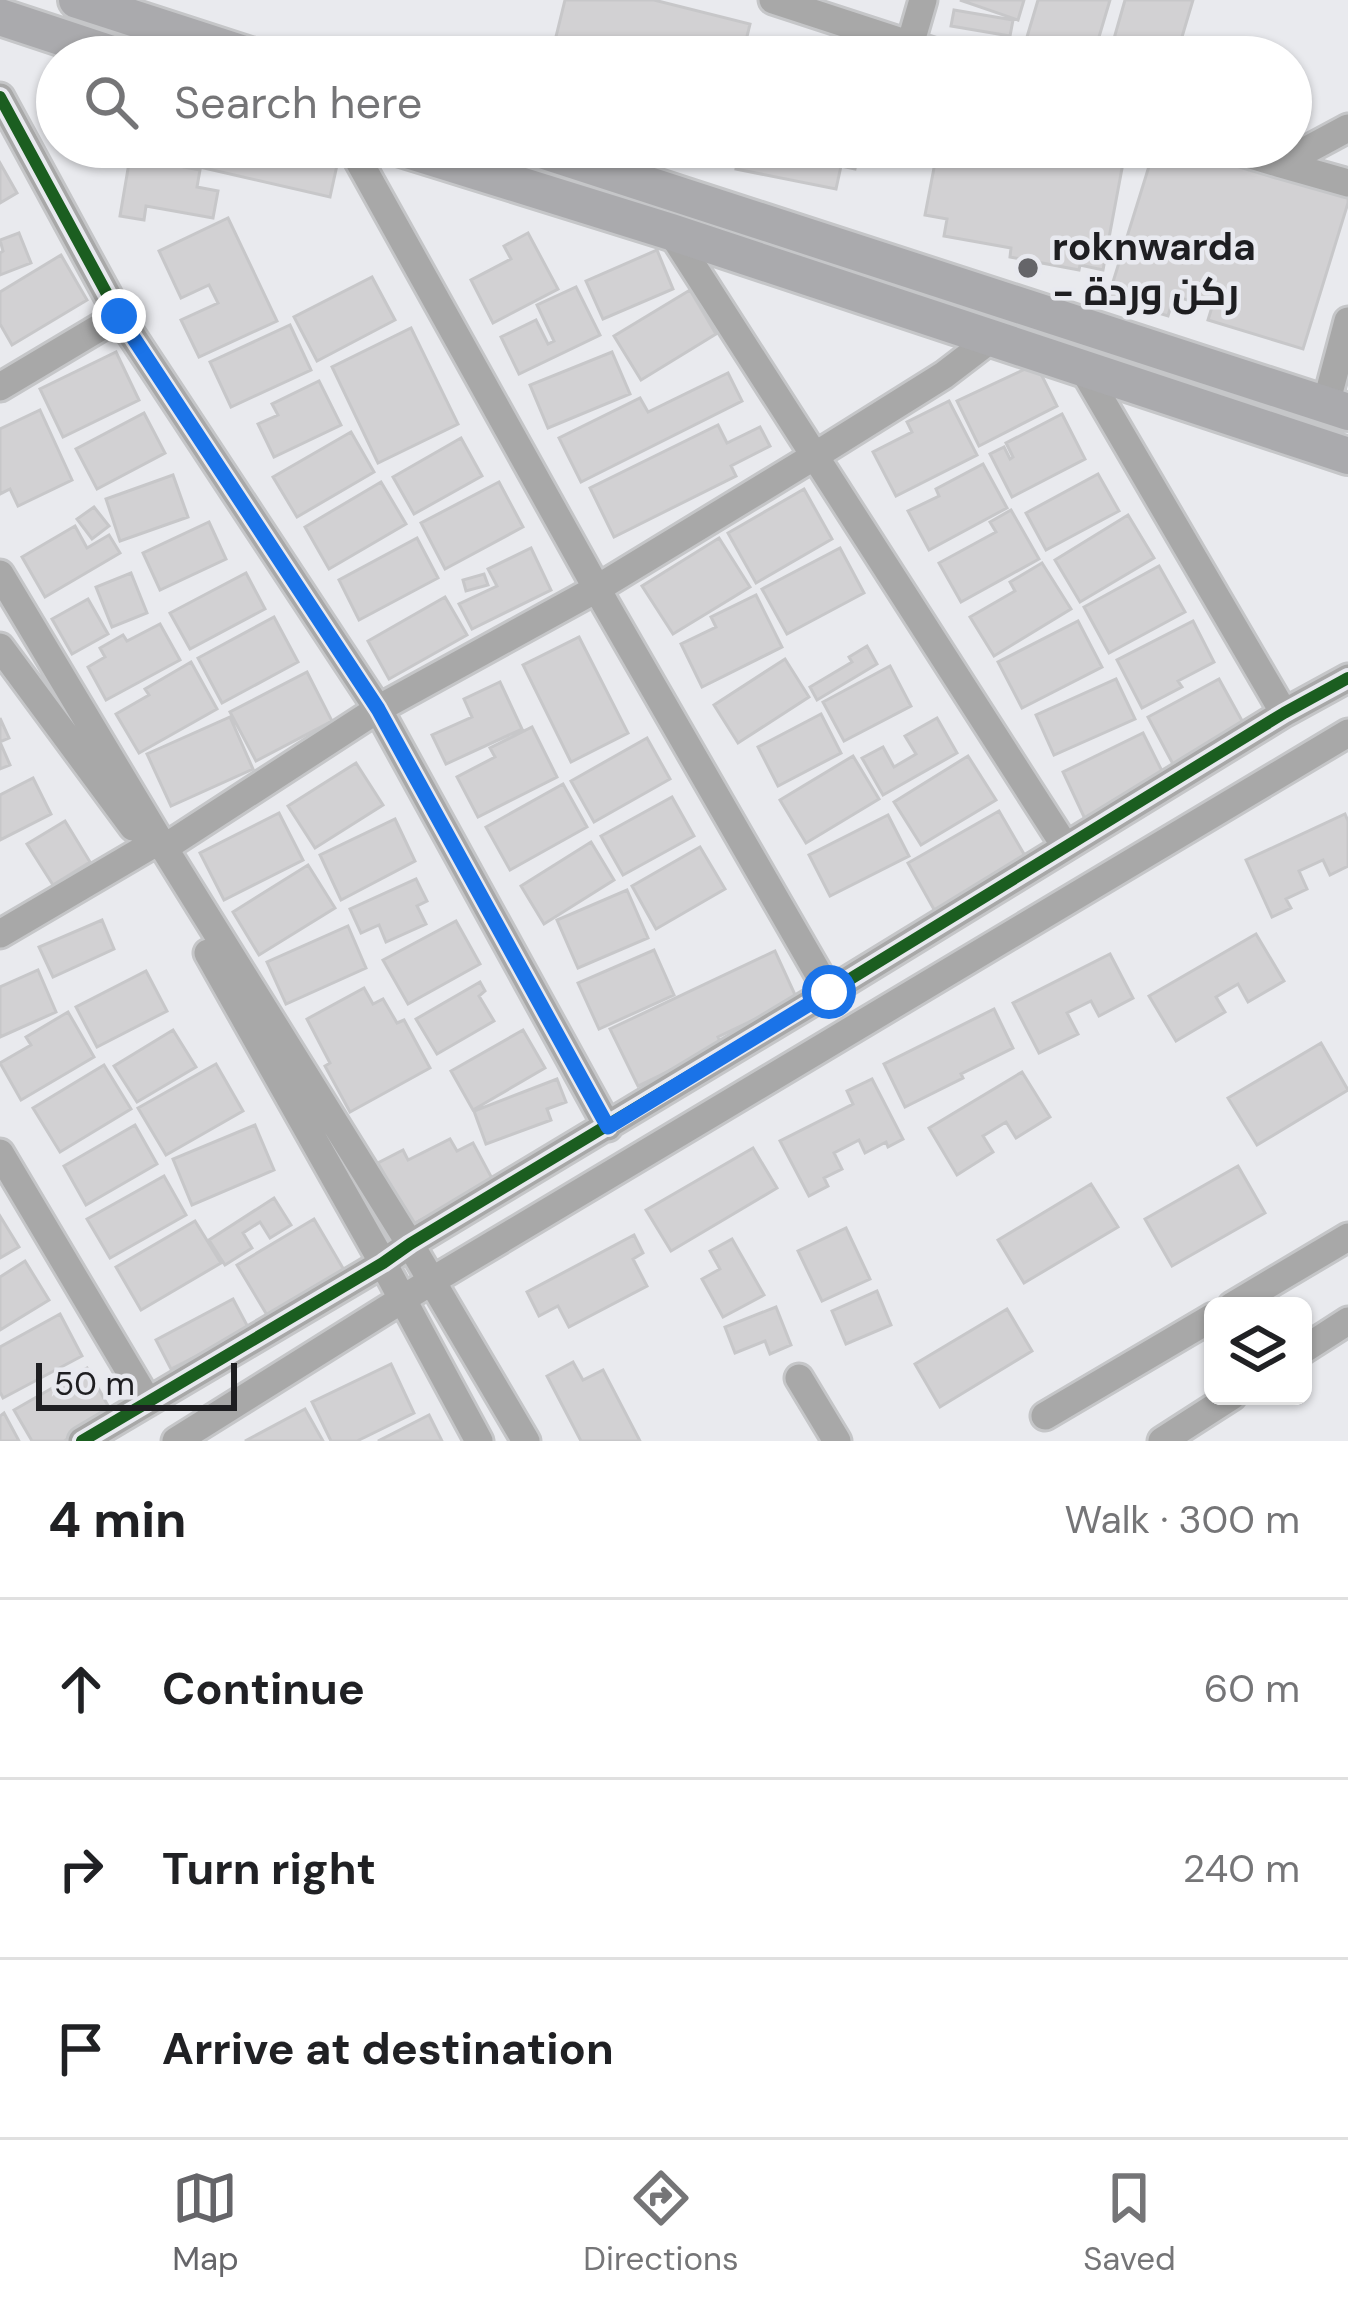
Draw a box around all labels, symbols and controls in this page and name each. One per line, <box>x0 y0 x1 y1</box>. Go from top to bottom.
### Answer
search box <box>36 36 1312 168</box>
icon: search <box>78 69 144 135</box>
text: Search here <box>174 73 422 132</box>
place label: roknwarda - ركن وردة <box>1052 221 1256 317</box>
marker: roknwarda - ركن وردة <box>1015 255 1041 281</box>
route end <box>92 289 146 343</box>
route start <box>802 965 856 1019</box>
map controls <box>1204 1297 1312 1405</box>
button: layers <box>1204 1297 1312 1405</box>
scale bar <box>36 1357 237 1410</box>
text: 50 m <box>54 1362 135 1405</box>
text: 4 min <box>48 1486 187 1553</box>
text: Walk · 300 m <box>1065 1494 1300 1545</box>
icon: ahead <box>48 1656 114 1722</box>
text: Continue <box>162 1659 365 1718</box>
text: 60 m <box>1204 1663 1300 1714</box>
icon: right <box>48 1836 114 1902</box>
text: Turn right <box>162 1839 376 1898</box>
text: 240 m <box>1183 1843 1300 1894</box>
icon: arrive <box>48 2016 114 2082</box>
text: Arrive at destination <box>162 2019 614 2078</box>
tab: Map <box>172 2165 239 2280</box>
tab: Directions <box>583 2165 739 2280</box>
tab: Saved <box>1083 2165 1176 2280</box>

